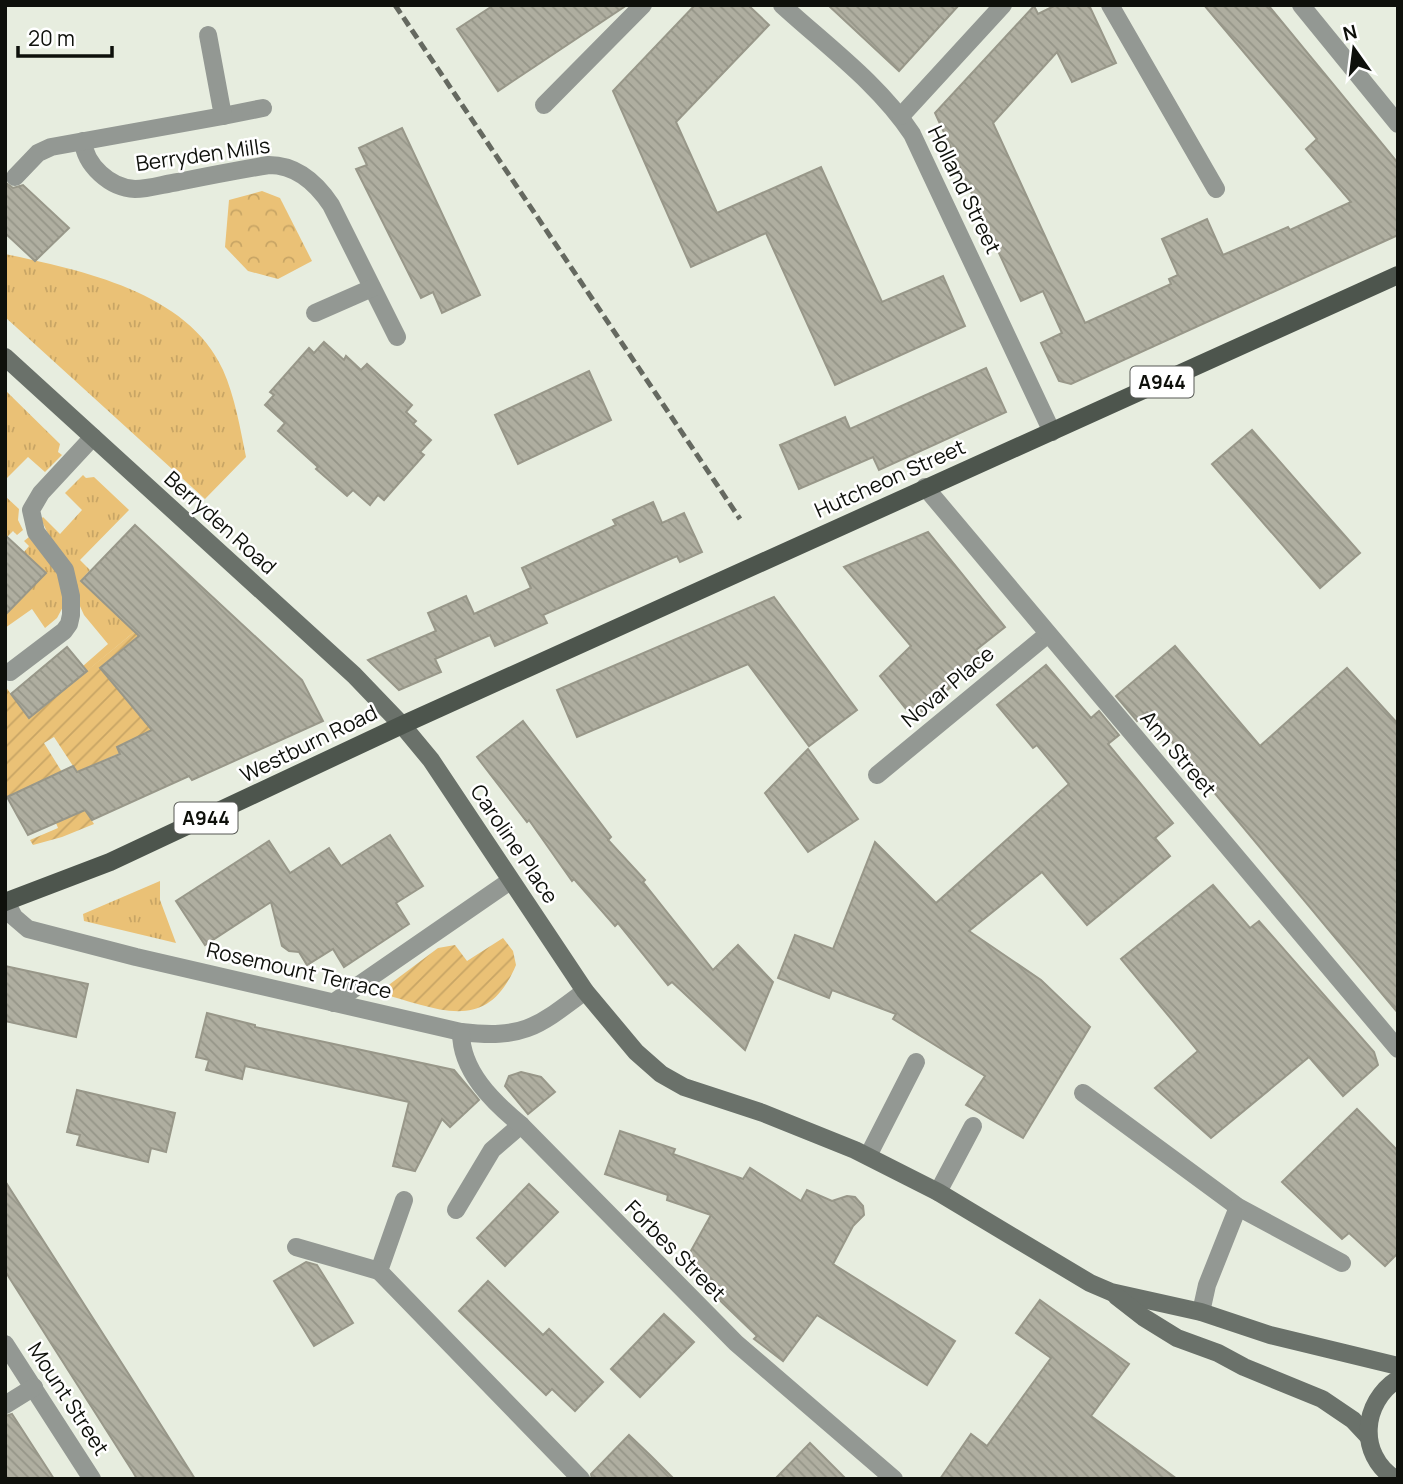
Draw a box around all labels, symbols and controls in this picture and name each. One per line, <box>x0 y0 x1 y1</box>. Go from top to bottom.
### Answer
scale bar <box>18 14 112 58</box>
north arrow <box>1319 14 1389 84</box>
text: N <box>1340 18 1360 47</box>
text: 20 m <box>28 24 75 52</box>
street label: Holland Street <box>922 121 1008 258</box>
street label: Berryden Mills <box>134 131 272 177</box>
road number: A944 <box>1130 366 1194 398</box>
street label: Hutcheon Street <box>810 432 969 524</box>
street label: Berryden Road <box>159 464 283 580</box>
street label: Novar Place <box>895 639 1000 733</box>
street label: Westburn Road <box>235 698 382 788</box>
street label: Ann Street <box>1135 704 1223 802</box>
street label: Caroline Place <box>465 778 565 908</box>
road number: A944 <box>174 803 238 834</box>
street label: Rosemount Terrace <box>204 935 395 1005</box>
street label: Forbes Street <box>619 1194 732 1307</box>
street label: Mount Street <box>22 1337 116 1460</box>

